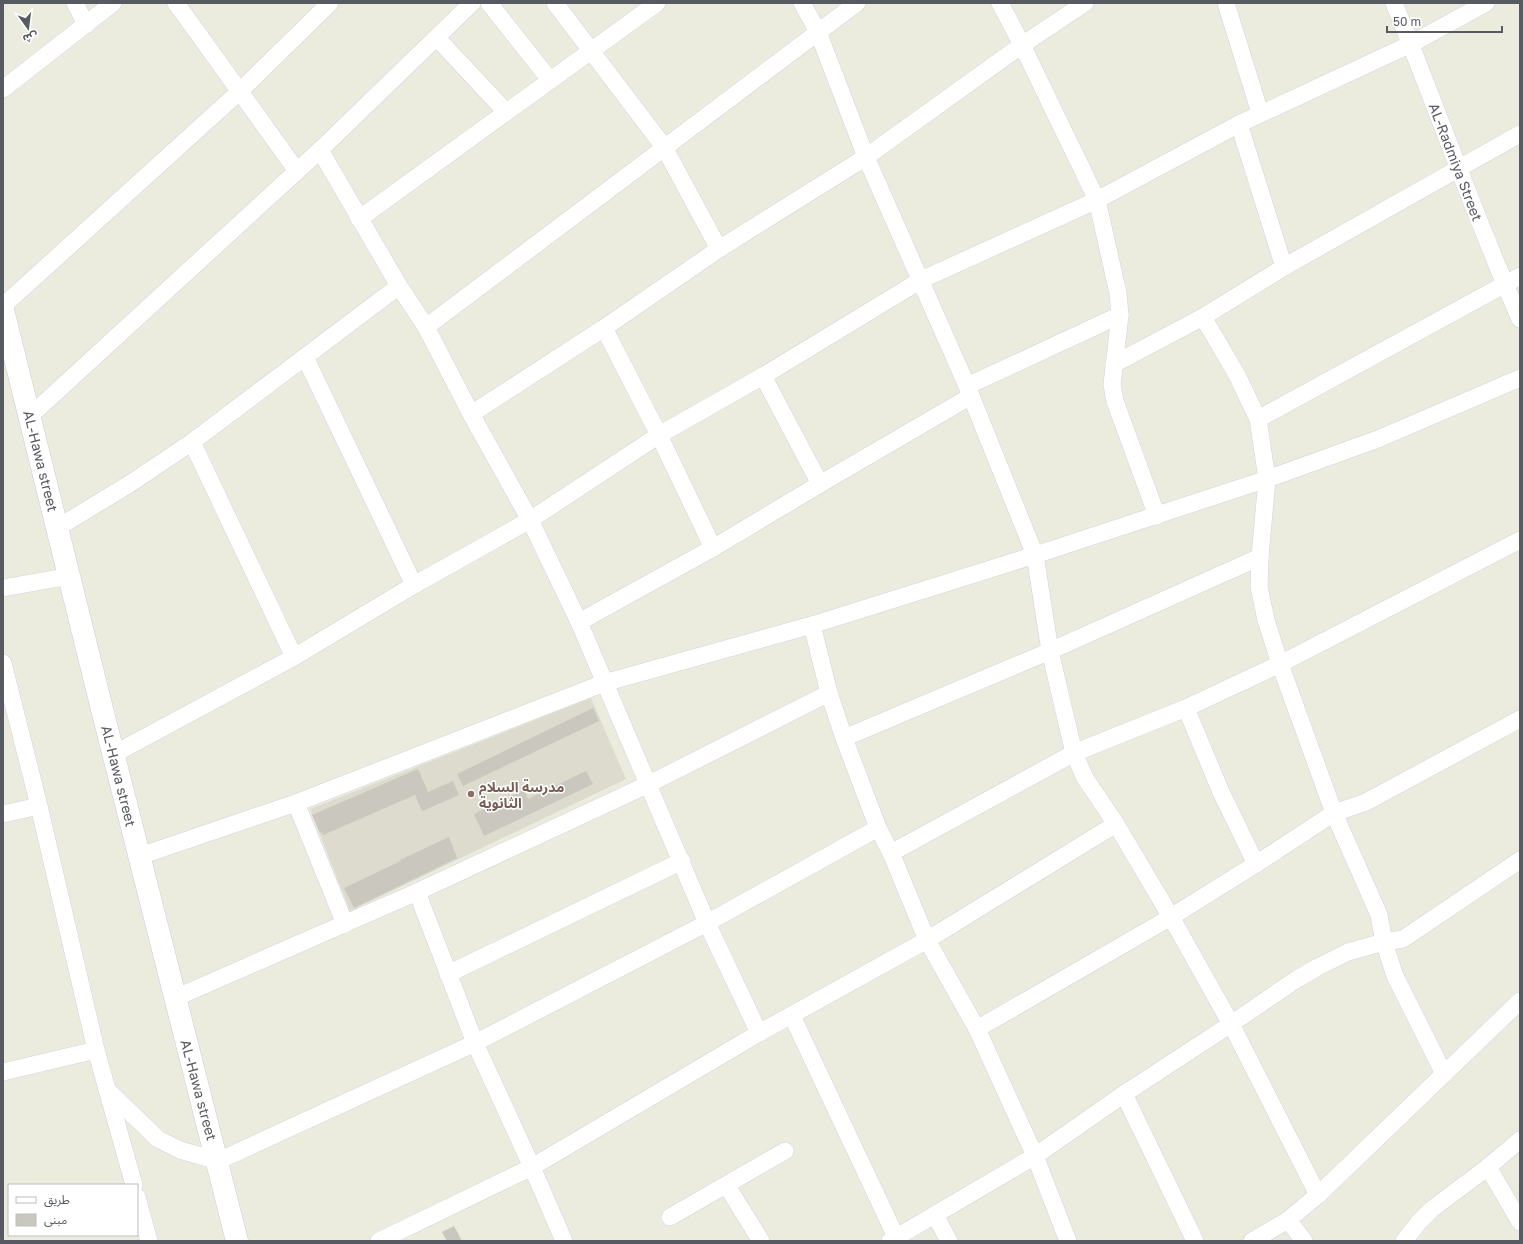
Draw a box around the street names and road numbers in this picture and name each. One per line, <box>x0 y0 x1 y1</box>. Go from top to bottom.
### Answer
street label: AL-Radmiya Street <box>1426 101 1486 223</box>
street label: AL-Hawa street <box>20 409 62 513</box>
street label: AL-Hawa street <box>98 724 140 828</box>
street label: AL-Hawa street <box>177 1038 221 1142</box>

